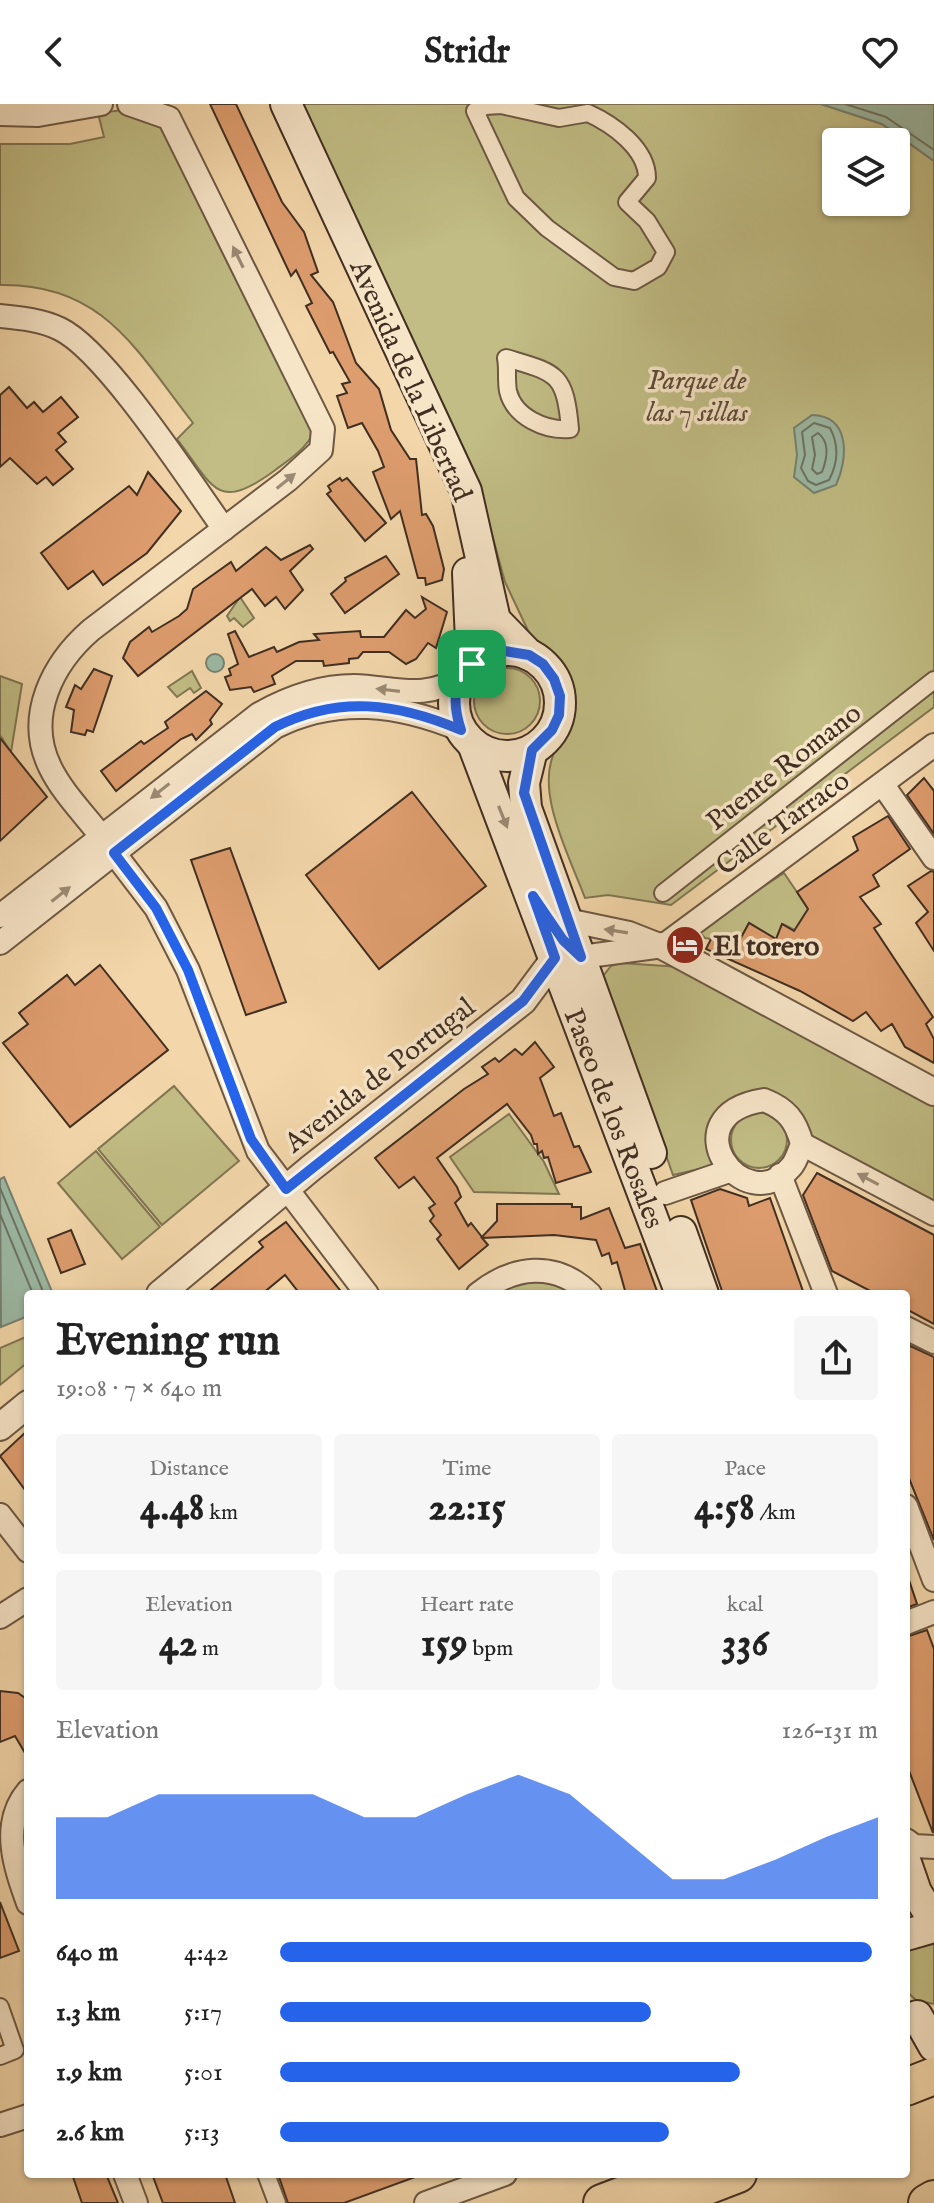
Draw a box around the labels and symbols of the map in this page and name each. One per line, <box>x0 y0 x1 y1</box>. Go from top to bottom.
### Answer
one-way arrow <box>231 245 245 268</box>
street label: Avenida de la Libertad <box>340 254 479 507</box>
park label: Parque de las 7 sillas <box>646 364 749 431</box>
one-way arrow <box>276 473 296 490</box>
pin <box>438 630 506 698</box>
one-way arrow <box>375 683 400 696</box>
street label: Puente Romano <box>700 697 869 839</box>
street label: Calle Tarraco <box>710 764 857 884</box>
one-way arrow <box>150 783 170 799</box>
one-way arrow <box>496 805 509 829</box>
one-way arrow <box>51 887 71 903</box>
one-way arrow <box>603 924 628 937</box>
hotel icon: El torero <box>664 924 706 966</box>
place label: El torero <box>713 930 819 965</box>
street label: Avenida de Portugal <box>277 990 483 1162</box>
street label: Paseo de los Rosales <box>555 1004 671 1234</box>
one-way arrow <box>857 1173 880 1186</box>

